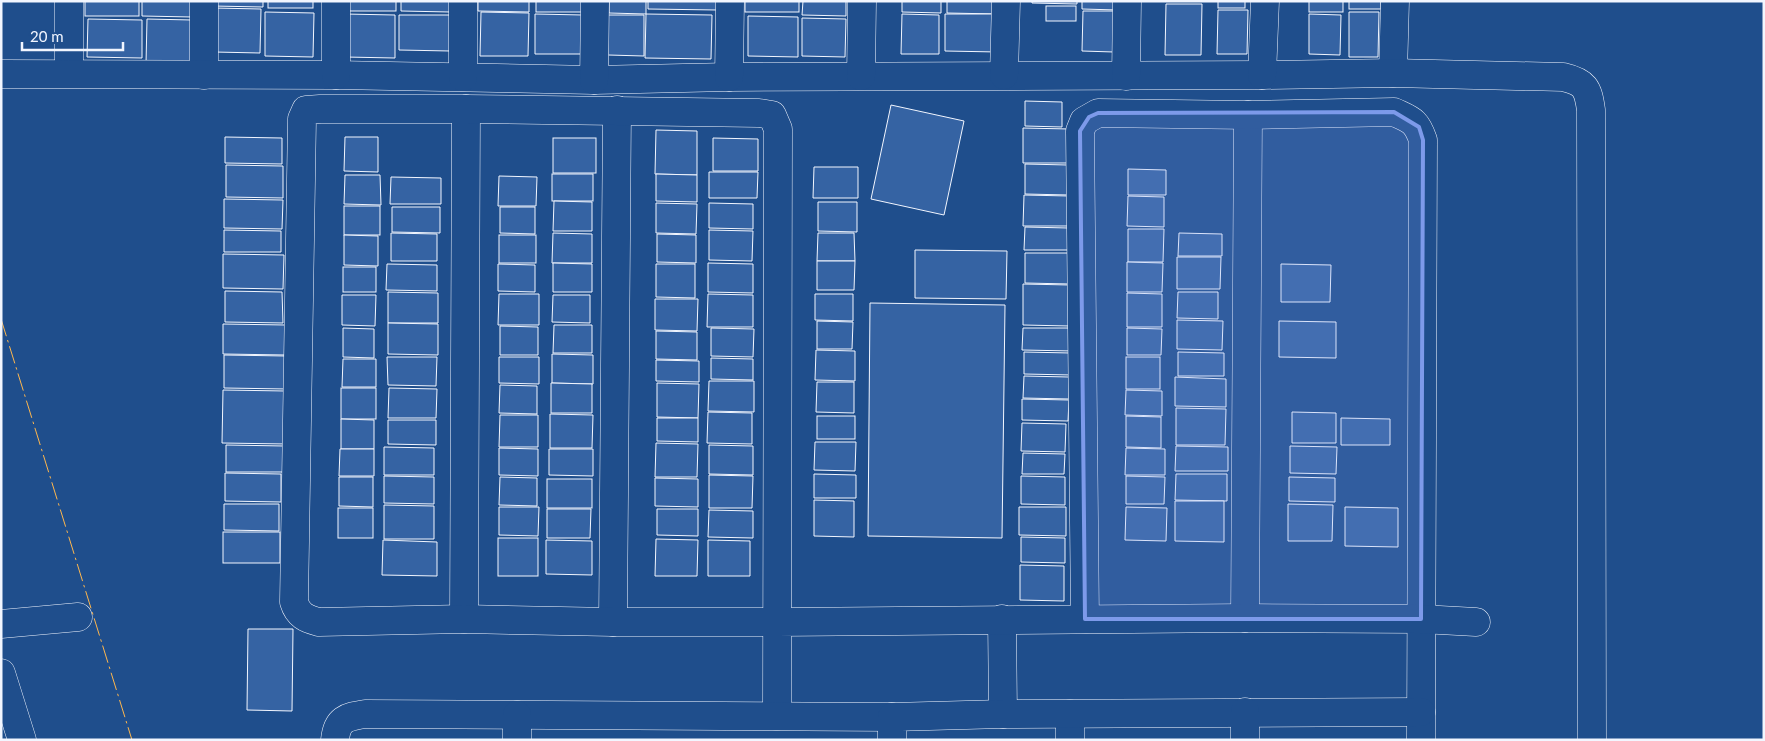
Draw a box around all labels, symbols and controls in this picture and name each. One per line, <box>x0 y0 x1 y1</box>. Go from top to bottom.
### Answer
scale bar <box>22 20 124 52</box>
text: 20 m <box>30 27 64 45</box>

